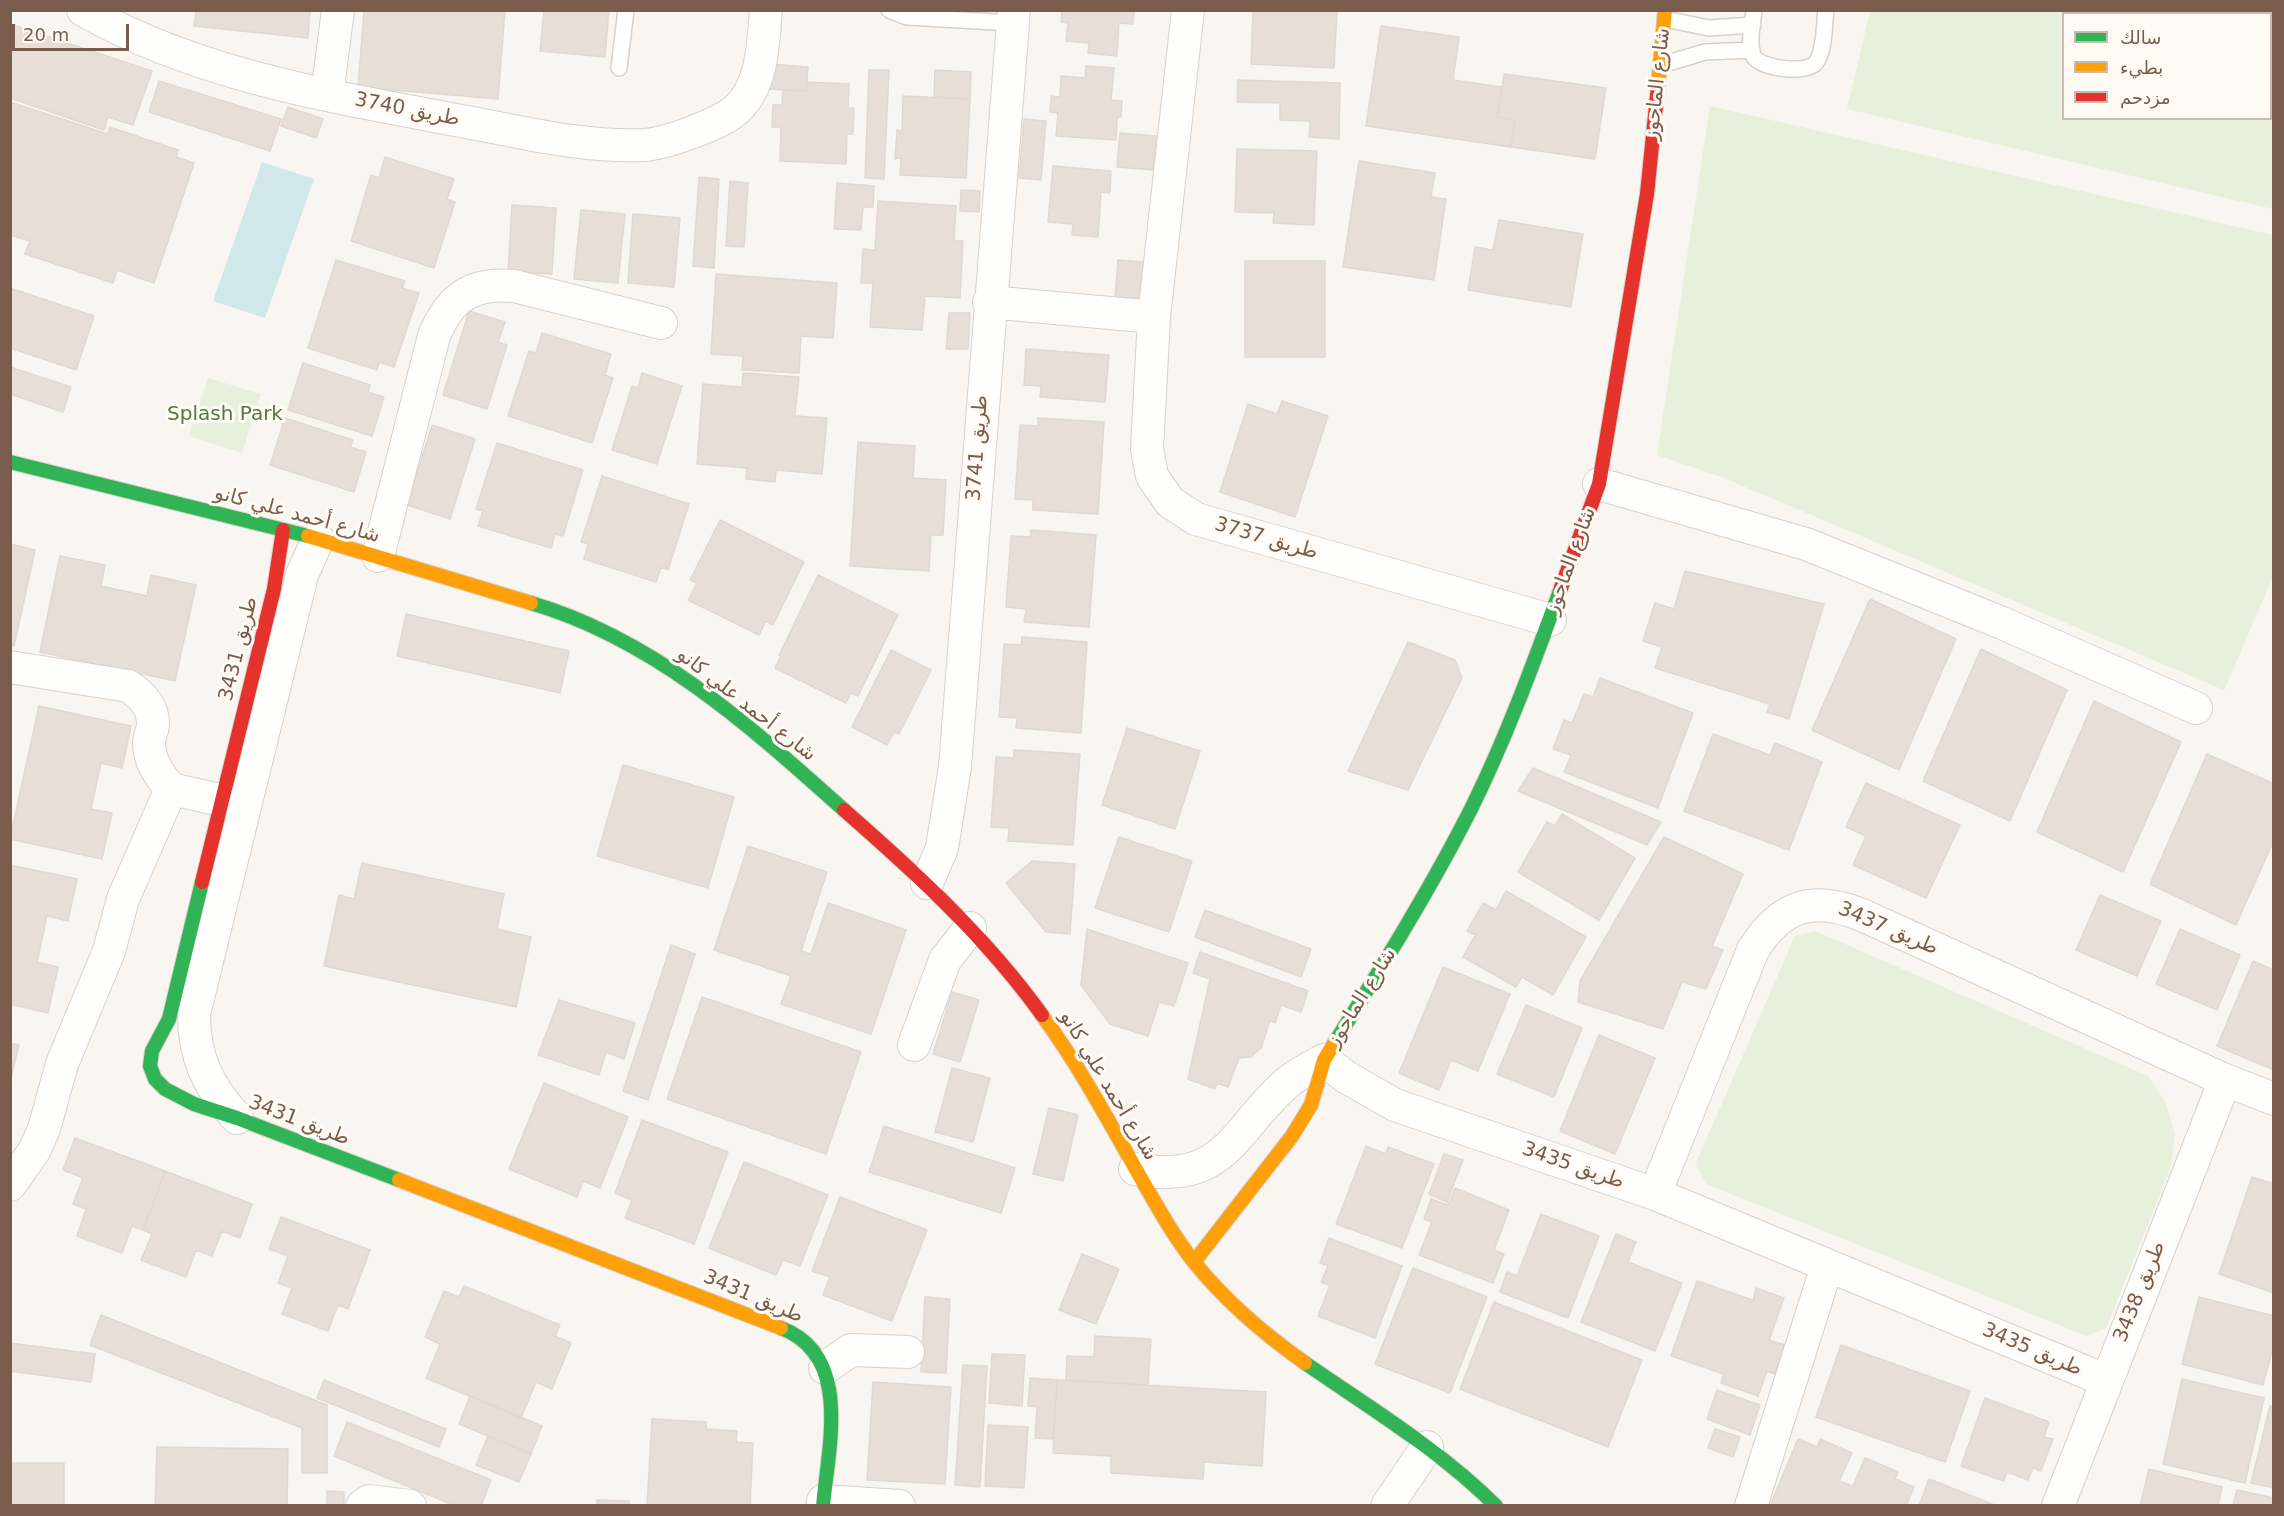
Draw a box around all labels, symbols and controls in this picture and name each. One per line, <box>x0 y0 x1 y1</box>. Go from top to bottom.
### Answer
scale bar <box>15 12 132 50</box>
legend <box>2062 12 2272 120</box>
text: 20 m <box>23 24 69 45</box>
street label: شارع الماحوز <box>1640 27 1676 141</box>
text: سالك <box>2120 27 2161 48</box>
text: بطيء <box>2120 57 2163 78</box>
text: مزدحم <box>2120 87 2171 108</box>
street label: طريق 3740 <box>352 88 462 132</box>
street label: طريق 3741 <box>962 394 994 502</box>
park label: Splash Park <box>167 403 283 427</box>
street label: شارع أحمد علي كانو <box>212 481 382 549</box>
street label: شارع الماحوز <box>1540 504 1602 618</box>
street label: طريق 3737 <box>1212 513 1320 565</box>
street label: طريق 3431 <box>214 594 264 704</box>
street label: شارع أحمد علي كانو <box>672 643 820 767</box>
street label: طريق 3437 <box>1834 897 1942 961</box>
street label: شارع الماحوز <box>1322 944 1402 1052</box>
street label: شارع أحمد علي كانو <box>1054 1007 1162 1165</box>
street label: طريق 3431 <box>245 1091 353 1151</box>
street label: طريق 3435 <box>1519 1137 1627 1195</box>
street label: طريق 3438 <box>2109 1238 2171 1346</box>
street label: طريق 3431 <box>699 1265 807 1329</box>
street label: طريق 3435 <box>1978 1318 2086 1382</box>

